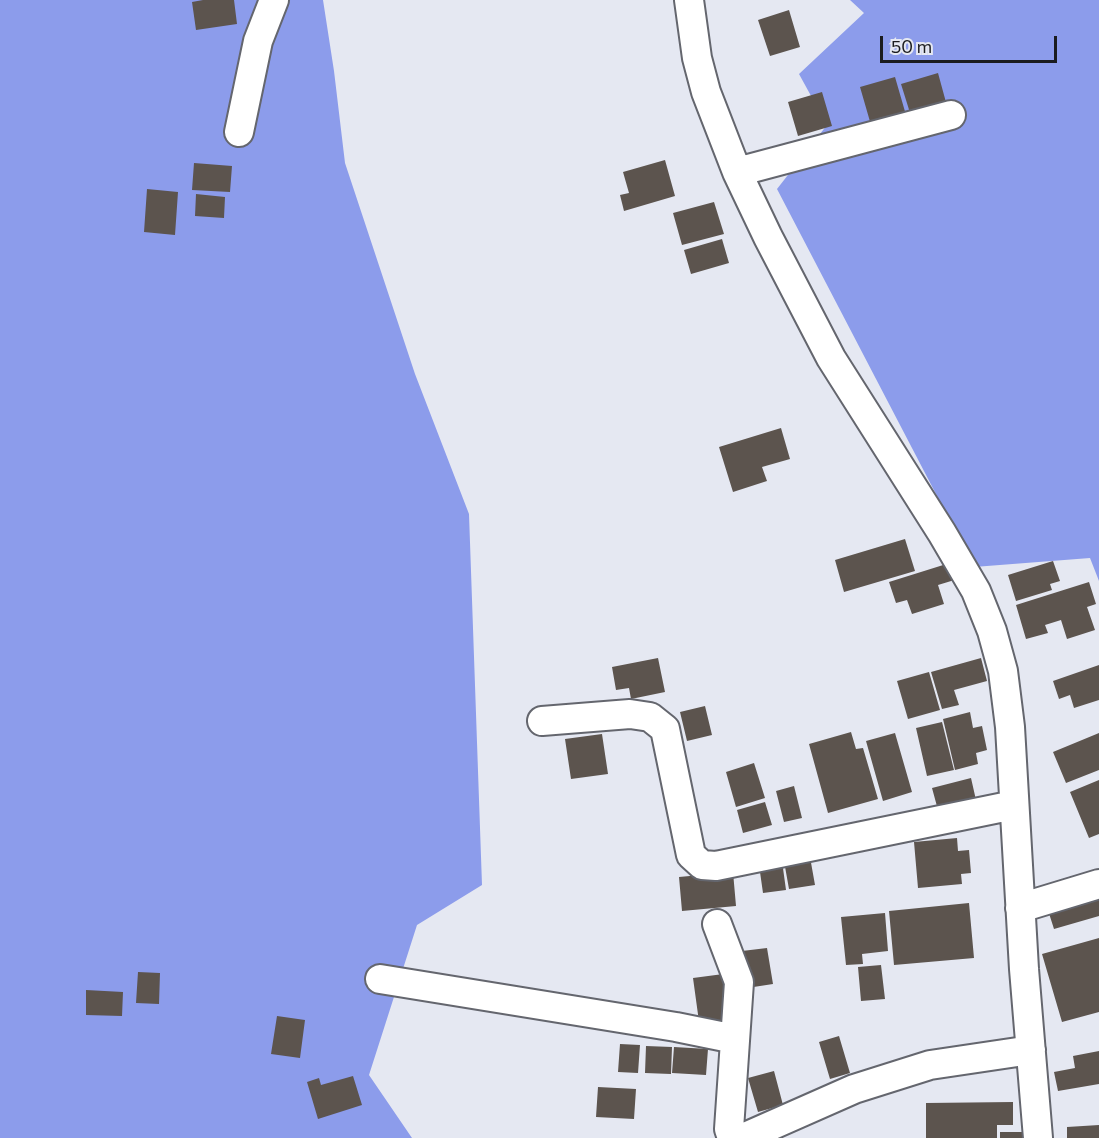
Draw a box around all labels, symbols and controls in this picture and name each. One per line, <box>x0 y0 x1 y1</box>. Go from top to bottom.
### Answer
scale bar <box>883 24 1060 62</box>
text: 50 m <box>891 35 932 57</box>

